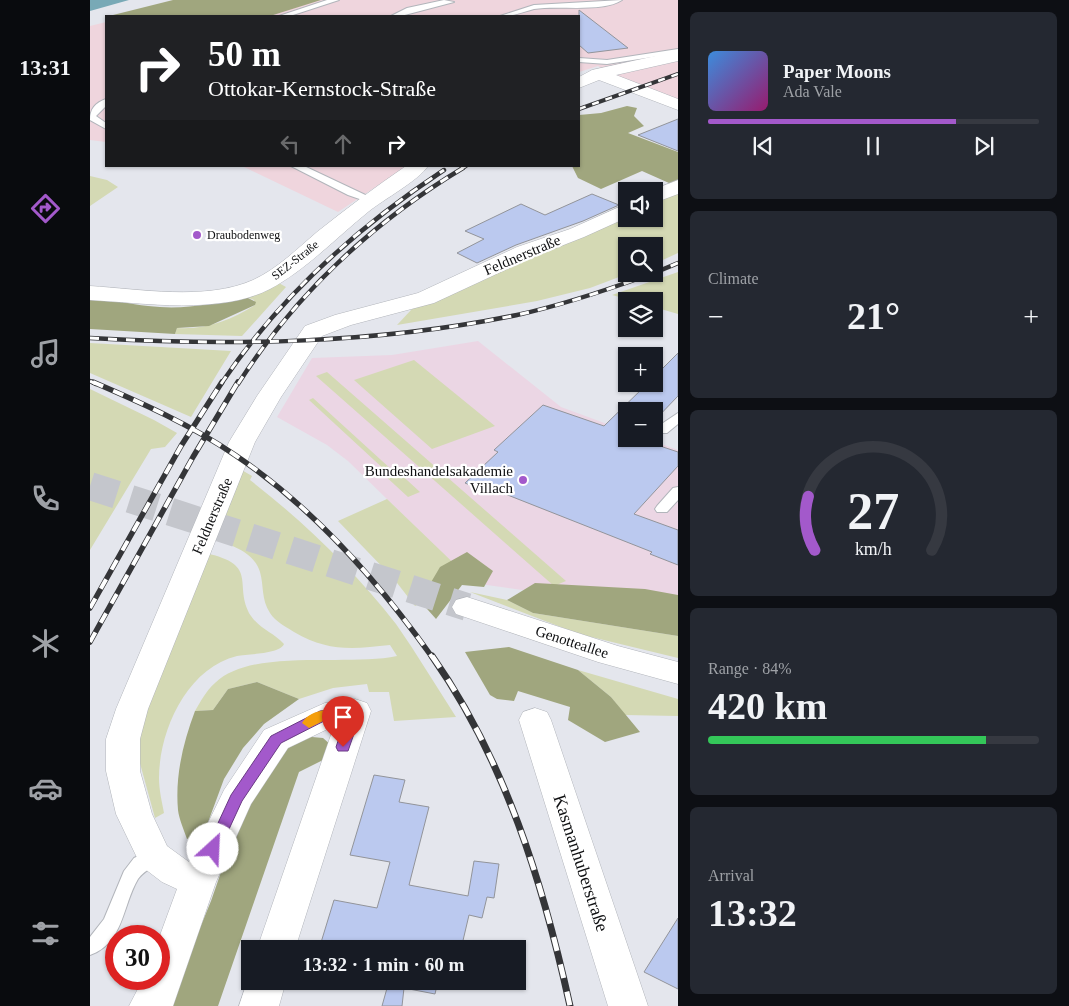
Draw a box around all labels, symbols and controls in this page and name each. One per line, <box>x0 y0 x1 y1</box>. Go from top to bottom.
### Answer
icon: right <box>125 35 190 100</box>
text: 50 m <box>208 35 281 74</box>
text: 13:31 <box>19 55 71 80</box>
text: Paper Moons <box>783 61 891 82</box>
text: Ottokar-Kernstock-Straße <box>208 76 436 101</box>
text: Ada Vale <box>783 83 842 100</box>
icon: left <box>276 130 304 158</box>
icon: ahead <box>329 130 357 158</box>
icon: right <box>382 130 410 158</box>
icon: previous <box>749 132 777 160</box>
icon: pause <box>859 132 887 160</box>
icon: next <box>970 132 998 160</box>
map controls <box>618 182 663 447</box>
button: sound <box>618 182 663 227</box>
icon: directions <box>28 191 63 226</box>
place label: Draubodenweg <box>207 228 280 242</box>
marker: Draubodenweg <box>191 229 203 241</box>
street label: Feldnerstraße <box>481 232 563 278</box>
street label: SEZ-Straße <box>269 237 321 283</box>
button: search <box>618 237 663 282</box>
text: Climate <box>708 270 759 287</box>
button: layers <box>618 292 663 337</box>
text: 21° <box>847 295 900 337</box>
text: − <box>708 301 724 332</box>
text: + <box>1023 301 1039 332</box>
icon: music <box>28 336 63 371</box>
button: + <box>618 347 663 392</box>
button: − <box>618 402 663 447</box>
place label: Bundeshandelsakademie Villach <box>365 463 513 496</box>
marker: Bundeshandelsakademie Villach <box>517 474 529 486</box>
street label: Feldnerstraße <box>189 475 235 557</box>
icon: phone <box>28 481 63 516</box>
text: 27 <box>848 483 900 540</box>
text: km/h <box>855 539 892 559</box>
street label: Genotteallee <box>533 623 611 661</box>
icon: climate <box>28 626 63 661</box>
text: Range · 84% <box>708 660 792 677</box>
text: 420 km <box>708 685 827 727</box>
pin <box>322 696 364 747</box>
icon: arrive <box>329 703 357 731</box>
icon: car <box>28 771 63 806</box>
street label: Kasmanhuberstraße <box>549 792 613 934</box>
position arrow <box>186 822 238 874</box>
text: Arrival <box>708 867 754 884</box>
text: 13:32 <box>708 892 797 934</box>
icon: filters <box>28 916 63 951</box>
speed limit sign: 30 <box>105 925 170 990</box>
text: 13:32 · 1 min · 60 m <box>303 954 464 975</box>

